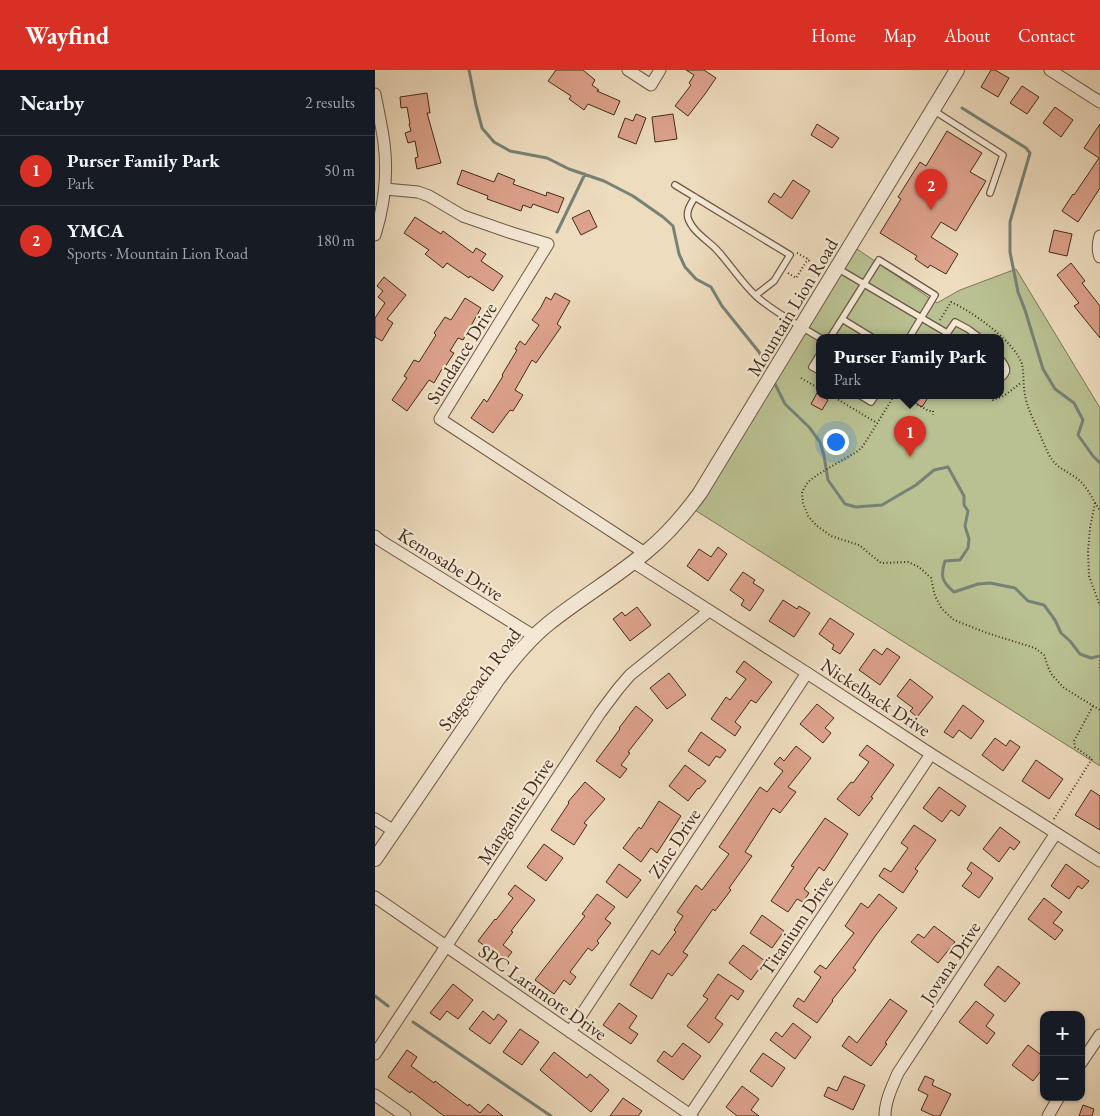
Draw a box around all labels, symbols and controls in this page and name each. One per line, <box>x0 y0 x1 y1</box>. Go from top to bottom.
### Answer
text: Wayfind <box>25 20 109 51</box>
text: Home <box>811 24 856 47</box>
text: Map <box>884 24 916 47</box>
text: About <box>944 24 990 47</box>
text: Contact <box>1018 24 1075 47</box>
text: Nearby <box>20 89 84 116</box>
text: 2 results <box>305 92 355 113</box>
text: Purser Family Park <box>67 148 220 173</box>
text: 1 <box>32 160 40 181</box>
text: 50 m <box>324 160 355 181</box>
pin: 2 <box>915 169 947 210</box>
text: Park <box>67 173 94 194</box>
text: YMCA <box>67 218 124 243</box>
text: 2 <box>32 230 40 251</box>
text: 180 m <box>316 230 355 251</box>
street label: Mountain Lion Road <box>741 233 844 381</box>
text: Sports · Mountain Lion Road <box>67 243 248 264</box>
street label: Sundance Drive <box>420 298 503 409</box>
popup <box>816 334 1004 399</box>
text: Purser Family Park <box>834 344 986 369</box>
text: Park <box>834 369 861 390</box>
pin: 1 <box>894 416 926 457</box>
your location <box>823 429 849 455</box>
street label: Kemosabe Drive <box>393 522 508 607</box>
street label: Stagecoach Road <box>432 622 527 736</box>
street label: Nickelback Drive <box>816 653 936 742</box>
street label: Manganite Drive <box>472 753 559 870</box>
street label: Zinc Drive <box>643 804 706 883</box>
street label: Titanium Drive <box>754 871 839 980</box>
street label: Jovana Drive <box>913 916 986 1010</box>
street label: SPC Laramore Drive <box>473 939 612 1046</box>
map controls <box>1040 1011 1085 1101</box>
button: + <box>1040 1011 1085 1056</box>
button: − <box>1040 1056 1085 1101</box>

